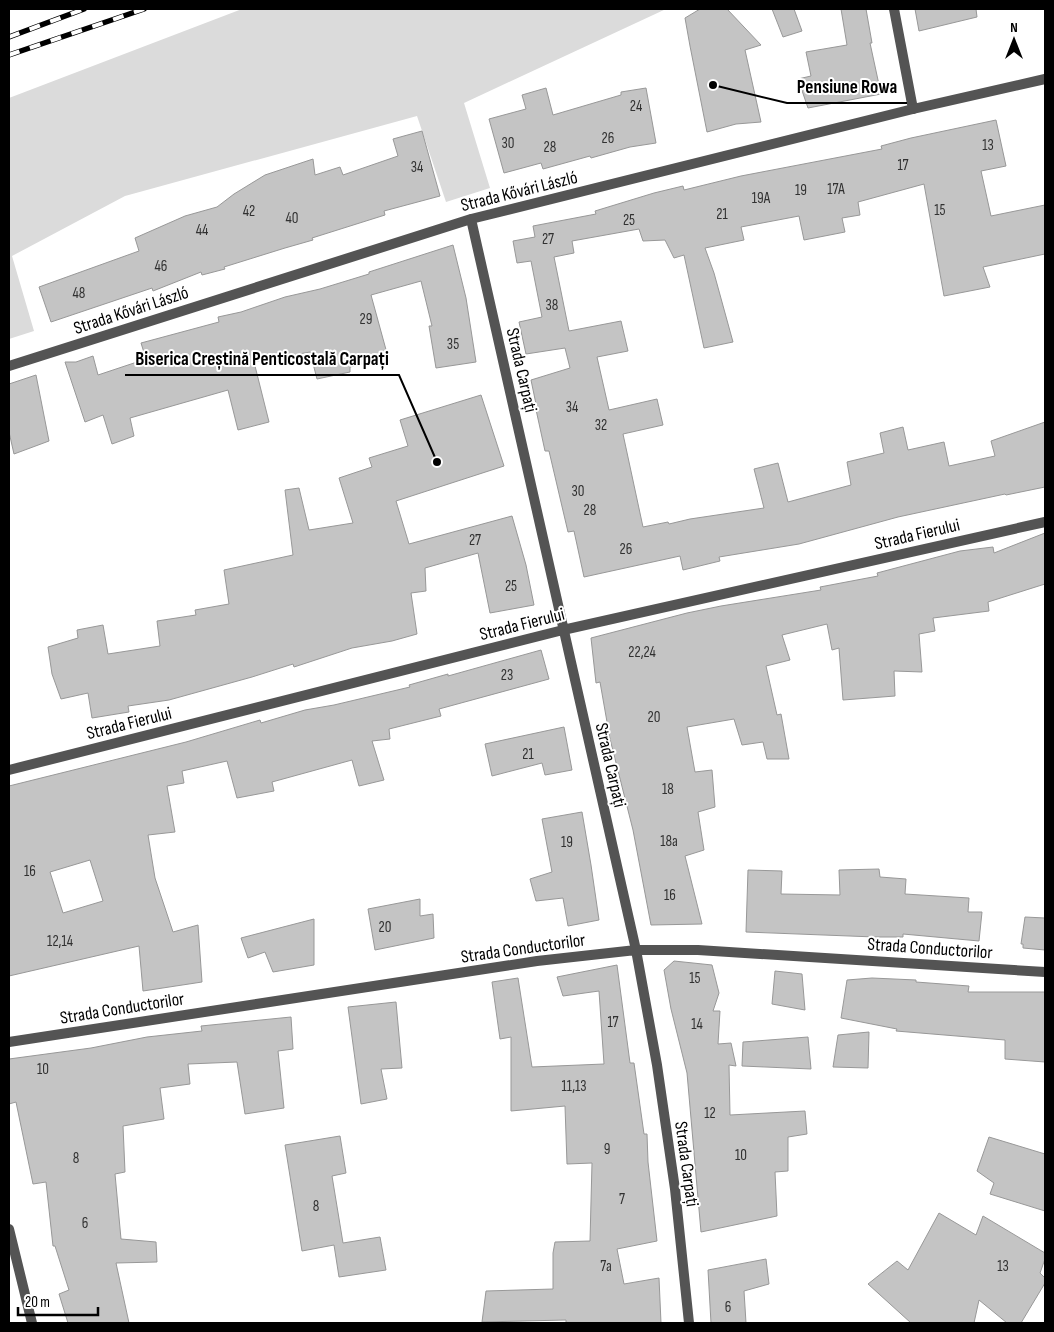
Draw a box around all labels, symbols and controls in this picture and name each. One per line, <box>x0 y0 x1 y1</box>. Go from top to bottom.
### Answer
north arrow <box>989 15 1039 65</box>
text: N <box>1010 19 1018 36</box>
callout: Pensiune Rowa <box>787 69 907 103</box>
text: Pensiune Rowa <box>797 76 897 99</box>
house number: 24 <box>630 97 642 116</box>
house number: 26 <box>602 129 614 148</box>
house number: 30 <box>502 134 514 153</box>
house number: 13 <box>982 136 994 155</box>
house number: 28 <box>544 138 556 157</box>
house number: 17 <box>897 156 909 175</box>
house number: 34 <box>411 158 423 177</box>
street label: Strada Kővári László <box>459 167 580 216</box>
house number: 17A <box>827 180 845 199</box>
house number: 19 <box>795 181 807 200</box>
house number: 19A <box>752 189 771 208</box>
house number: 15 <box>934 201 946 220</box>
house number: 42 <box>243 202 255 221</box>
house number: 21 <box>716 205 728 224</box>
house number: 40 <box>286 209 298 228</box>
house number: 25 <box>623 211 635 230</box>
house number: 44 <box>196 221 208 240</box>
house number: 27 <box>542 230 554 249</box>
house number: 46 <box>155 257 167 276</box>
street label: Strada Kővári László <box>71 282 191 339</box>
house number: 48 <box>73 284 85 303</box>
house number: 38 <box>546 296 558 315</box>
house number: 29 <box>360 310 372 329</box>
street label: Strada Carpați <box>502 326 541 414</box>
house number: 35 <box>447 335 459 354</box>
callout: Biserica Creștină Penticostală Carpați <box>125 341 399 375</box>
text: Biserica Creștină Penticostală Carpați <box>135 348 389 371</box>
house number: 34 <box>566 398 578 417</box>
house number: 32 <box>595 416 607 435</box>
house number: 30 <box>572 482 584 501</box>
house number: 28 <box>584 501 596 520</box>
street label: Strada Fierului <box>872 514 962 554</box>
house number: 27 <box>469 531 481 550</box>
house number: 26 <box>620 540 632 559</box>
house number: 25 <box>505 577 517 596</box>
street label: Strada Fierului <box>477 604 567 645</box>
house number: 22,24 <box>628 643 656 662</box>
house number: 23 <box>501 666 513 685</box>
street label: Strada Fierului <box>84 703 174 744</box>
house number: 20 <box>648 708 660 727</box>
street label: Strada Carpați <box>591 721 630 809</box>
house number: 21 <box>522 745 534 764</box>
house number: 18 <box>662 780 674 799</box>
house number: 18a <box>660 832 678 851</box>
house number: 19 <box>561 833 573 852</box>
house number: 16 <box>24 862 36 881</box>
house number: 16 <box>664 886 676 905</box>
house number: 20 <box>379 918 391 937</box>
street label: Strada Conductorilor <box>459 929 587 968</box>
house number: 12,14 <box>47 932 73 951</box>
street label: Strada Conductorilor <box>867 934 993 963</box>
house number: 15 <box>689 969 701 988</box>
street label: Strada Conductorilor <box>58 988 186 1029</box>
house number: 17 <box>607 1013 619 1032</box>
house number: 14 <box>691 1015 703 1034</box>
house number: 10 <box>37 1060 49 1079</box>
house number: 11,13 <box>561 1077 587 1096</box>
house number: 12 <box>704 1104 716 1123</box>
street label: Strada Carpați <box>670 1120 703 1208</box>
house number: 9 <box>604 1140 610 1159</box>
house number: 10 <box>735 1146 747 1165</box>
house number: 8 <box>73 1149 79 1168</box>
house number: 7 <box>619 1190 625 1209</box>
house number: 8 <box>313 1197 319 1216</box>
house number: 6 <box>82 1214 88 1233</box>
house number: 7a <box>600 1257 612 1276</box>
house number: 13 <box>997 1257 1009 1276</box>
scale bar <box>18 1284 98 1316</box>
text: 20 m <box>25 1293 50 1312</box>
house number: 6 <box>725 1298 731 1317</box>

